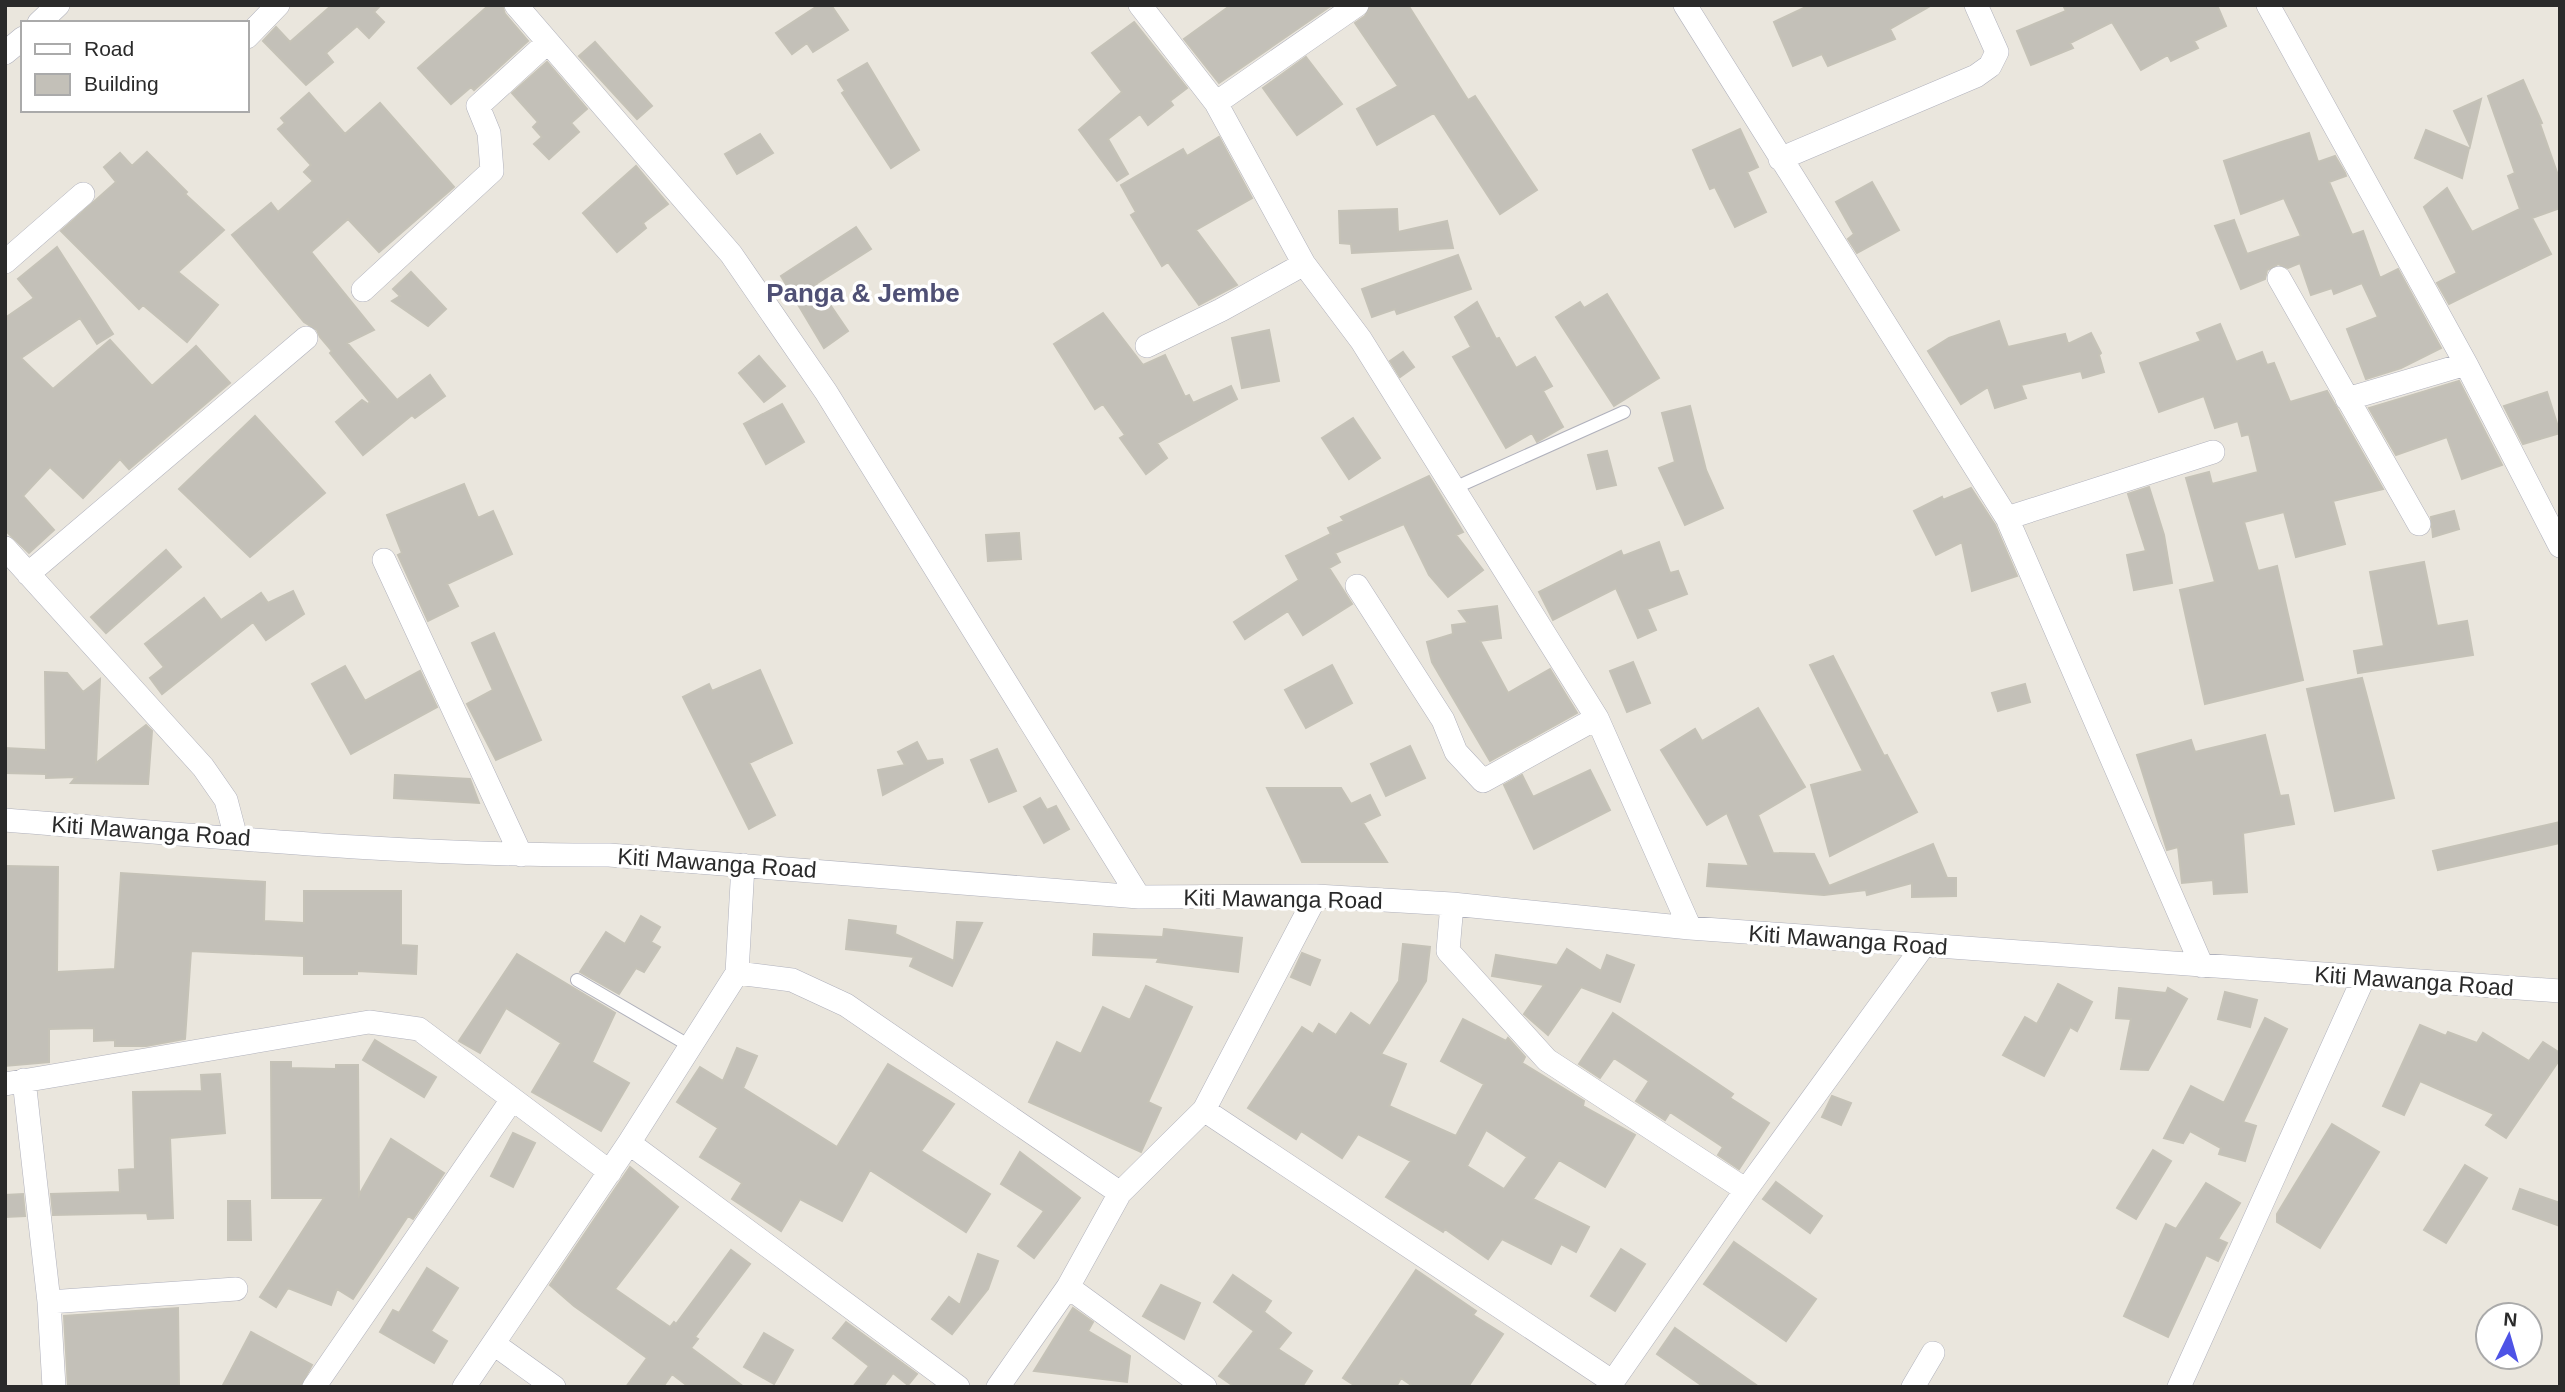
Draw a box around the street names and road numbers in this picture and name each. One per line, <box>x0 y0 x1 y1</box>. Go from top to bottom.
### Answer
street label: Kiti Mawanga Road <box>51 811 251 851</box>
street label: Kiti Mawanga Road <box>617 843 817 883</box>
street label: Kiti Mawanga Road <box>1183 884 1383 914</box>
street label: Kiti Mawanga Road <box>1748 920 1948 960</box>
street label: Kiti Mawanga Road <box>2314 961 2514 1001</box>

